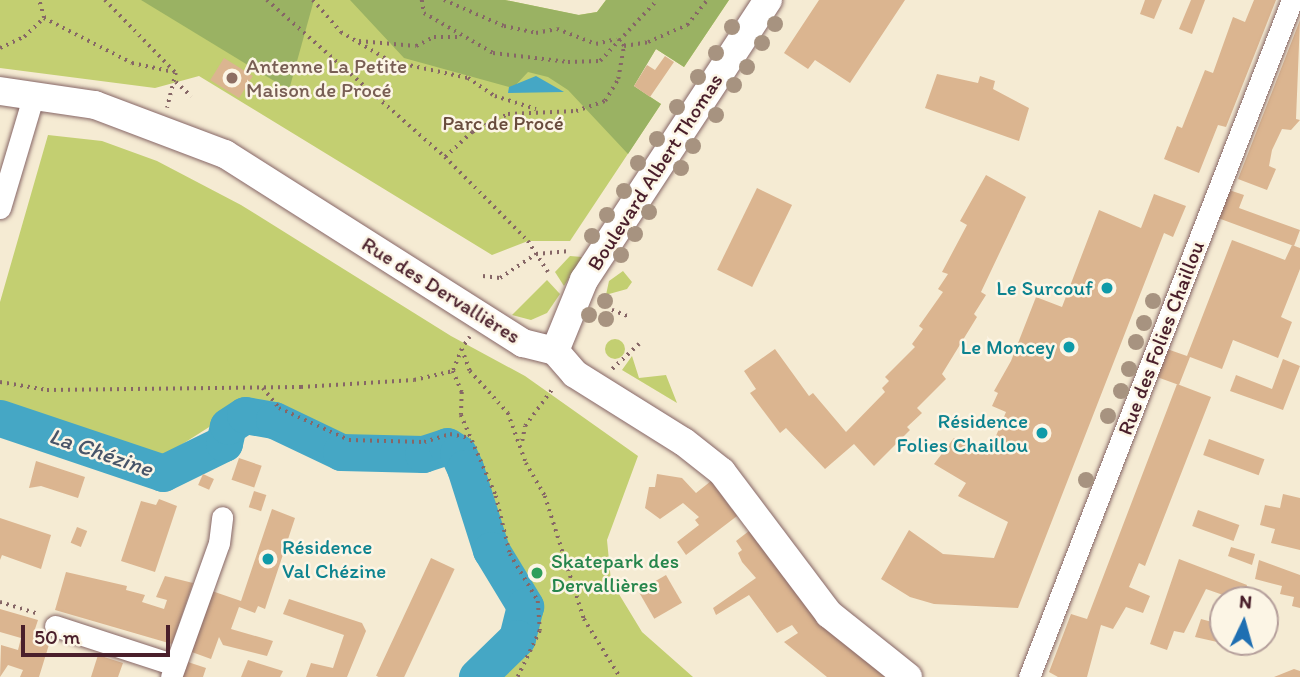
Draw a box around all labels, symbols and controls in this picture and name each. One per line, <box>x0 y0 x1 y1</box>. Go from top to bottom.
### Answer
place label: Antenne La Petite Maison de Procé <box>246 53 407 103</box>
street label: Boulevard Albert Thomas <box>582 69 728 275</box>
marker: Antenne La Petite Maison de Procé <box>224 70 240 86</box>
park label: Parc de Procé <box>442 110 564 136</box>
street label: Rue des Dervallières <box>357 231 525 349</box>
street label: Rue des Folies Chaillou <box>1112 237 1210 439</box>
place label: Le Surcouf <box>996 275 1093 301</box>
marker: Le Surcouf <box>1099 280 1115 296</box>
place label: Le Moncey <box>961 334 1055 360</box>
marker: Le Moncey <box>1061 339 1077 355</box>
place label: Résidence Folies Chaillou <box>896 408 1028 458</box>
water label: La Chézine <box>46 421 156 483</box>
marker: Résidence Folies Chaillou <box>1034 425 1050 441</box>
place label: Résidence Val Chézine <box>282 534 387 584</box>
place label: Skatepark des Dervallières <box>551 548 679 598</box>
marker: Résidence Val Chézine <box>260 551 276 567</box>
marker: Skatepark des Dervallières <box>529 565 545 581</box>
north arrow <box>1209 586 1279 656</box>
text: N <box>1238 590 1253 614</box>
scale bar <box>24 610 173 654</box>
text: 50 m <box>34 624 80 649</box>

